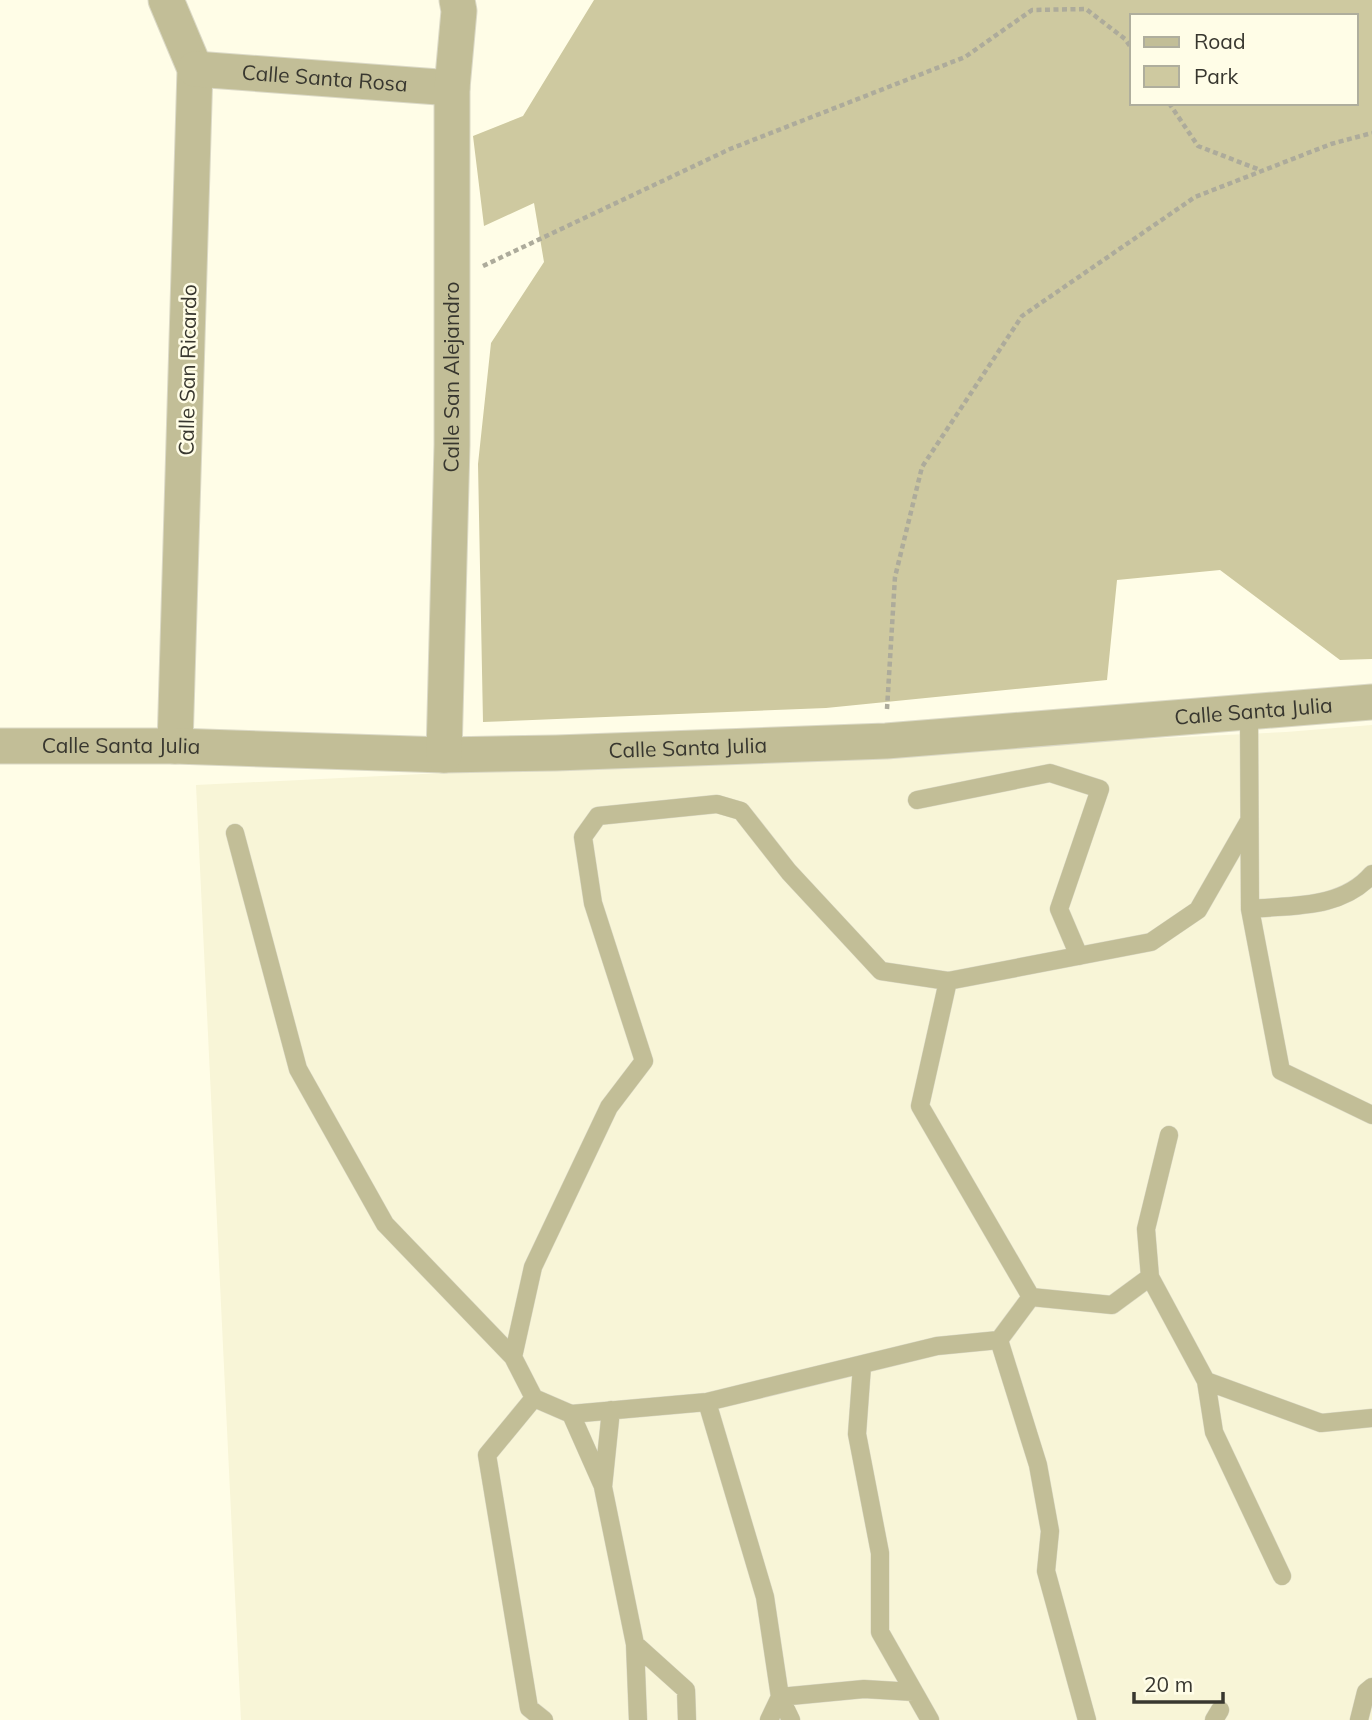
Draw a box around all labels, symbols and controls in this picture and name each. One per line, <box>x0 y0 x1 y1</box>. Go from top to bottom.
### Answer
legend <box>1130 14 1358 105</box>
text: Road <box>1194 28 1245 54</box>
street label: Calle Santa Rosa <box>241 58 409 97</box>
text: Park <box>1194 63 1238 89</box>
street label: Calle San Alejandro <box>437 282 464 473</box>
street label: Calle San Ricardo <box>173 284 201 456</box>
street label: Calle Santa Julia <box>1173 691 1333 730</box>
street label: Calle Santa Julia <box>608 731 767 763</box>
street label: Calle Santa Julia <box>42 732 201 759</box>
scale bar <box>1134 1660 1223 1704</box>
text: 20 m <box>1144 1671 1193 1697</box>

